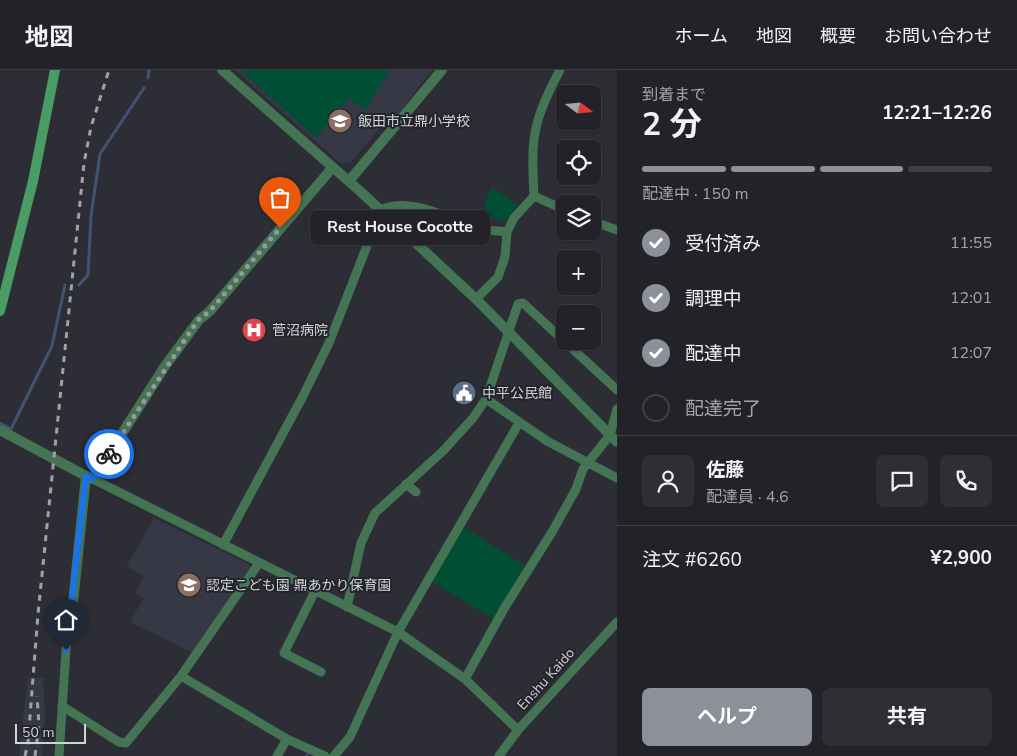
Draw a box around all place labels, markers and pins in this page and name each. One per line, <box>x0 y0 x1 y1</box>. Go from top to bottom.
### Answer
school or university icon: 飯田市立鼎小学校 <box>327 108 353 134</box>
place label: 飯田市立鼎小学校 <box>358 112 470 131</box>
pin <box>259 177 301 228</box>
callout: Rest House Cocotte <box>310 210 490 246</box>
hospital icon: 菅沼病院 <box>241 317 267 343</box>
place label: 菅沼病院 <box>272 321 328 340</box>
public building icon: 中平公民館 <box>451 380 477 406</box>
place label: 中平公民館 <box>482 384 552 403</box>
school or university icon: 認定こども園 鼎あかり保育園 <box>176 572 202 598</box>
place label: 認定こども園 鼎あかり保育園 <box>206 576 392 595</box>
pin <box>45 599 87 650</box>

